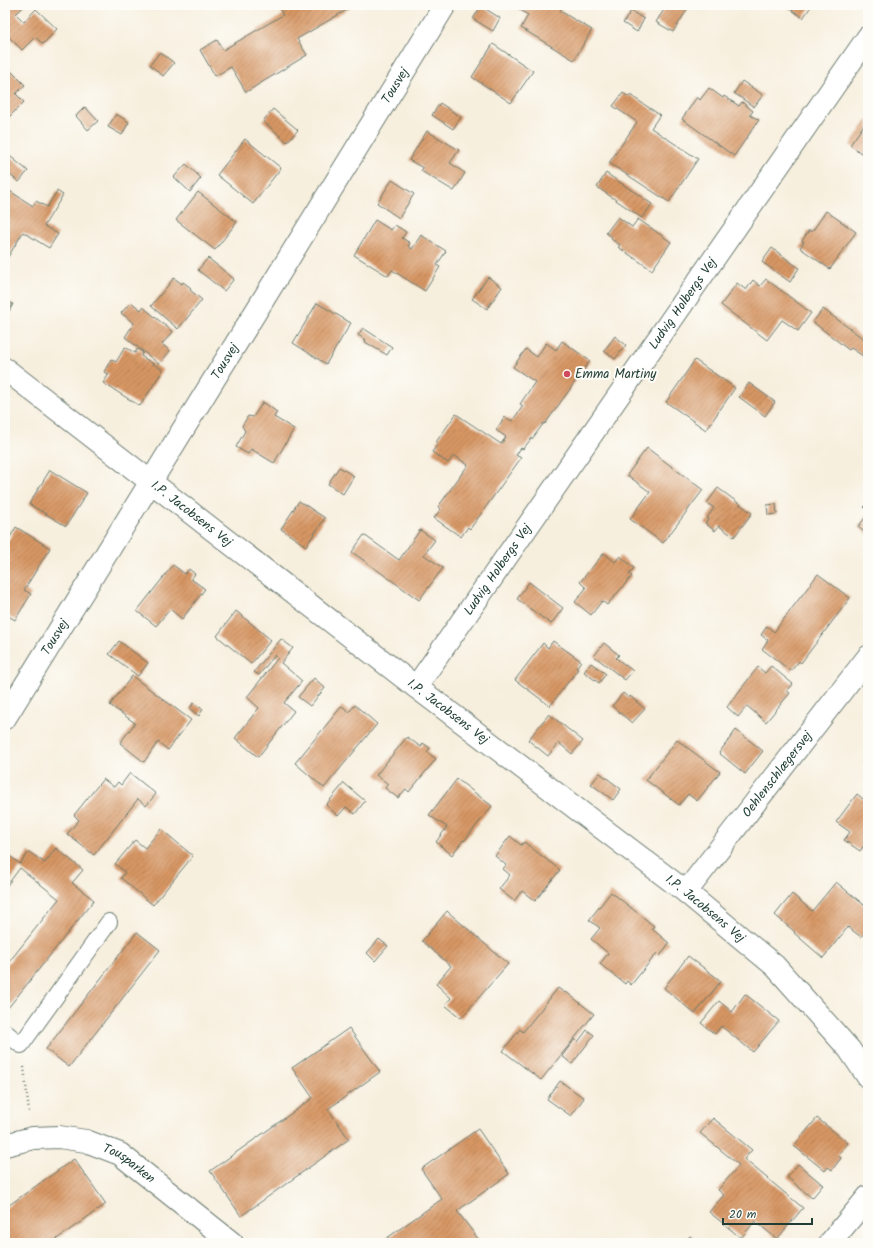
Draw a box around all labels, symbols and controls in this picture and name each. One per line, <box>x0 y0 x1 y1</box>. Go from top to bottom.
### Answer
street label: Tousvej <box>376 63 415 108</box>
street label: Ludvig Holbergs Vej <box>643 253 722 354</box>
street label: Tousvej <box>206 339 245 384</box>
place label: Emma Martiny <box>575 364 657 385</box>
marker: Emma Martiny <box>562 369 572 379</box>
street label: I.P. Jacobsens Vej <box>146 475 238 552</box>
street label: Ludvig Holbergs Vej <box>458 519 537 620</box>
street label: Tousvej <box>36 614 75 659</box>
street label: I.P. Jacobsens Vej <box>403 673 494 750</box>
street label: Oehlenschlægersvej <box>737 726 818 822</box>
street label: I.P. Jacobsens Vej <box>661 869 751 948</box>
street label: Tousparken <box>100 1138 160 1189</box>
scale bar <box>723 1200 812 1226</box>
text: 20 m <box>729 1205 757 1224</box>

